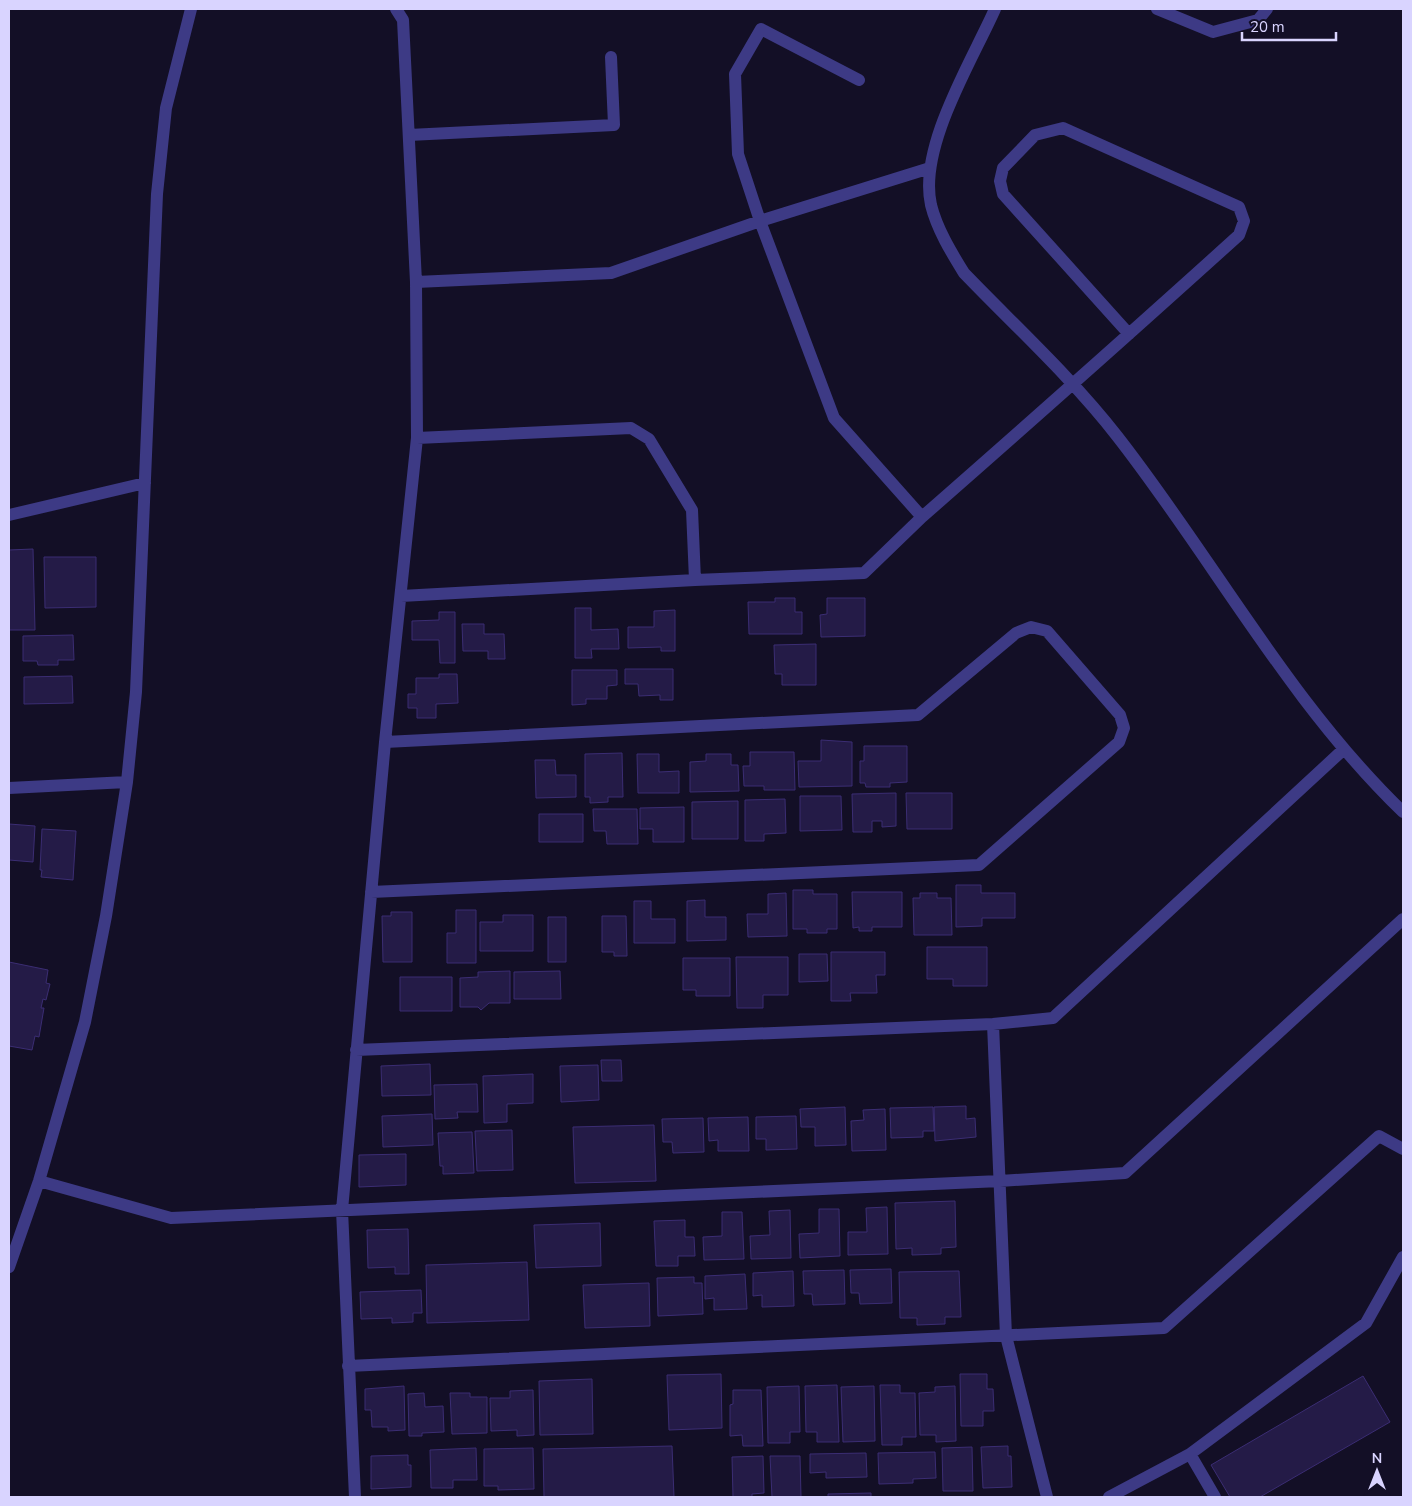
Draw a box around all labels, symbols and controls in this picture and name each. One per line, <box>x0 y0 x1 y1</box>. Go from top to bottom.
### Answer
scale bar <box>1242 10 1336 42</box>
text: 20 m <box>1250 17 1285 37</box>
north arrow <box>1352 1446 1402 1496</box>
text: N <box>1372 1449 1382 1468</box>

